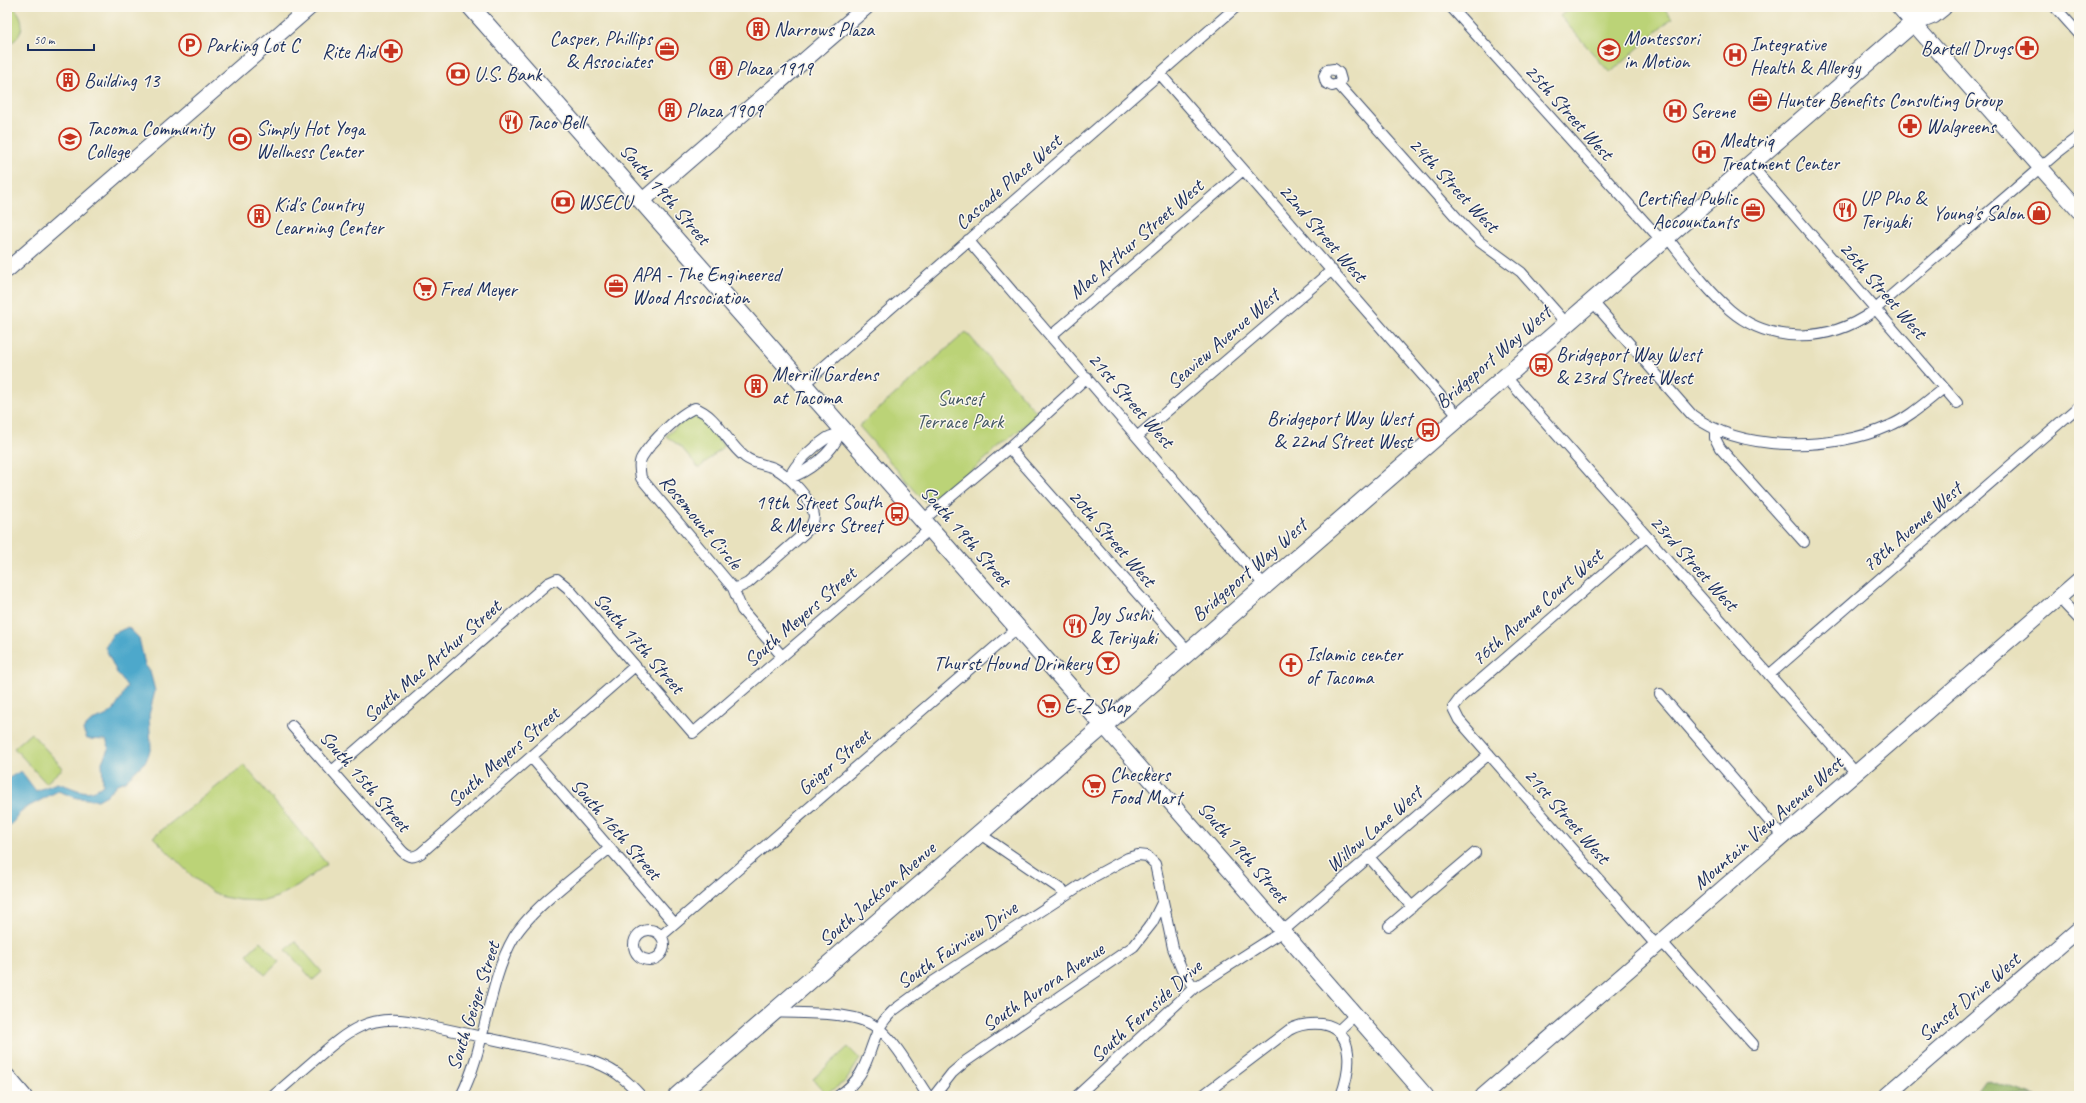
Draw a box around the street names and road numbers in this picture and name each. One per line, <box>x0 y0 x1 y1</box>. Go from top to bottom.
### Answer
street label: 25th Street West <box>1519 59 1620 167</box>
street label: Cascade Place West <box>949 127 1068 235</box>
street label: 24th Street West <box>1404 132 1506 239</box>
street label: South 19th Street <box>614 138 717 252</box>
street label: Mac Arthur Street West <box>1064 172 1210 304</box>
street label: 22nd Street West <box>1274 179 1374 289</box>
street label: 26th Street West <box>1834 236 1934 346</box>
street label: Seaview Avenue West <box>1162 281 1287 395</box>
street label: Bridgeport Way West <box>1430 298 1558 414</box>
street label: 21st Street West <box>1083 347 1181 455</box>
street label: Rosemount Circle <box>654 470 749 576</box>
street label: 78th Avenue West <box>1857 475 1970 577</box>
street label: South 19th Street <box>915 480 1018 594</box>
street label: 20th Street West <box>1063 484 1163 594</box>
street label: 23rd Street West <box>1644 510 1745 618</box>
street label: Bridgeport Way West <box>1186 511 1314 627</box>
street label: 76th Avenue Court West <box>1466 541 1610 671</box>
street label: South Meyers Street <box>739 560 863 673</box>
street label: South 17th Street <box>588 587 691 701</box>
street label: South Mac Arthur Street <box>358 593 508 728</box>
street label: South Meyers Street <box>442 700 566 813</box>
street label: Geiger Street <box>792 722 877 801</box>
street label: South 15th Street <box>314 725 417 839</box>
street label: Mountain View Avenue West <box>1688 749 1850 895</box>
street label: 21st Street West <box>1519 763 1617 871</box>
street label: South 16th Street <box>565 773 668 887</box>
street label: Willow Lane West <box>1321 778 1430 878</box>
street label: South 19th Street <box>1192 796 1295 910</box>
street label: South Jackson Avenue <box>813 835 942 952</box>
street label: South Fairview Drive <box>892 895 1023 995</box>
street label: South Geiger Street <box>440 936 506 1073</box>
street label: South Aurora Avenue <box>977 936 1110 1037</box>
street label: Sunset Drive West <box>1913 946 2027 1047</box>
street label: South Fernside Drive <box>1085 953 1208 1068</box>

